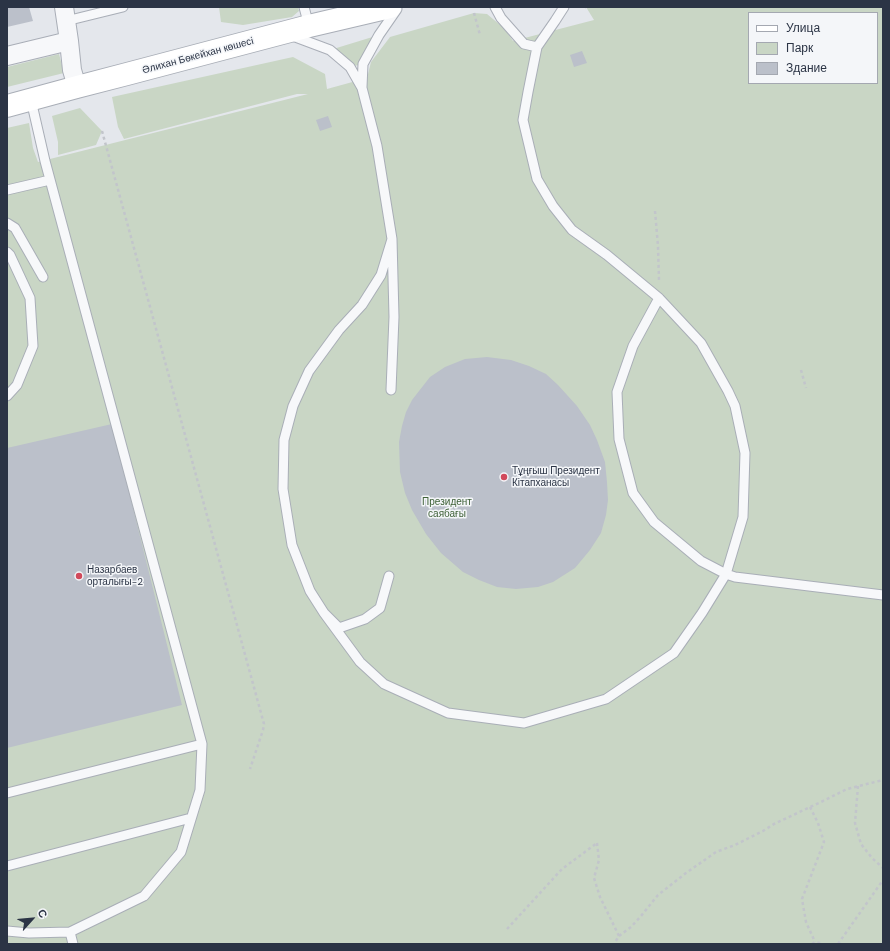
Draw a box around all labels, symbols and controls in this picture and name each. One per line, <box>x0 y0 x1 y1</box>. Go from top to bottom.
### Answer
legend <box>748 12 878 84</box>
text: Улица <box>786 20 820 36</box>
street label: Әлихан Бөкейхан көшесі <box>141 35 255 77</box>
text: Парк <box>786 40 813 56</box>
text: Здание <box>786 60 827 76</box>
place label: Тұңғыш Президент Кітапханасы <box>512 465 600 488</box>
marker: Тұңғыш Президент Кітапханасы <box>499 472 509 482</box>
park label: Президент саябағы <box>422 496 472 520</box>
place label: Назарбаев орталығы-2 <box>87 564 143 588</box>
marker: Назарбаев орталығы-2 <box>74 571 84 581</box>
north arrow <box>12 899 52 939</box>
text: С <box>35 907 51 920</box>

